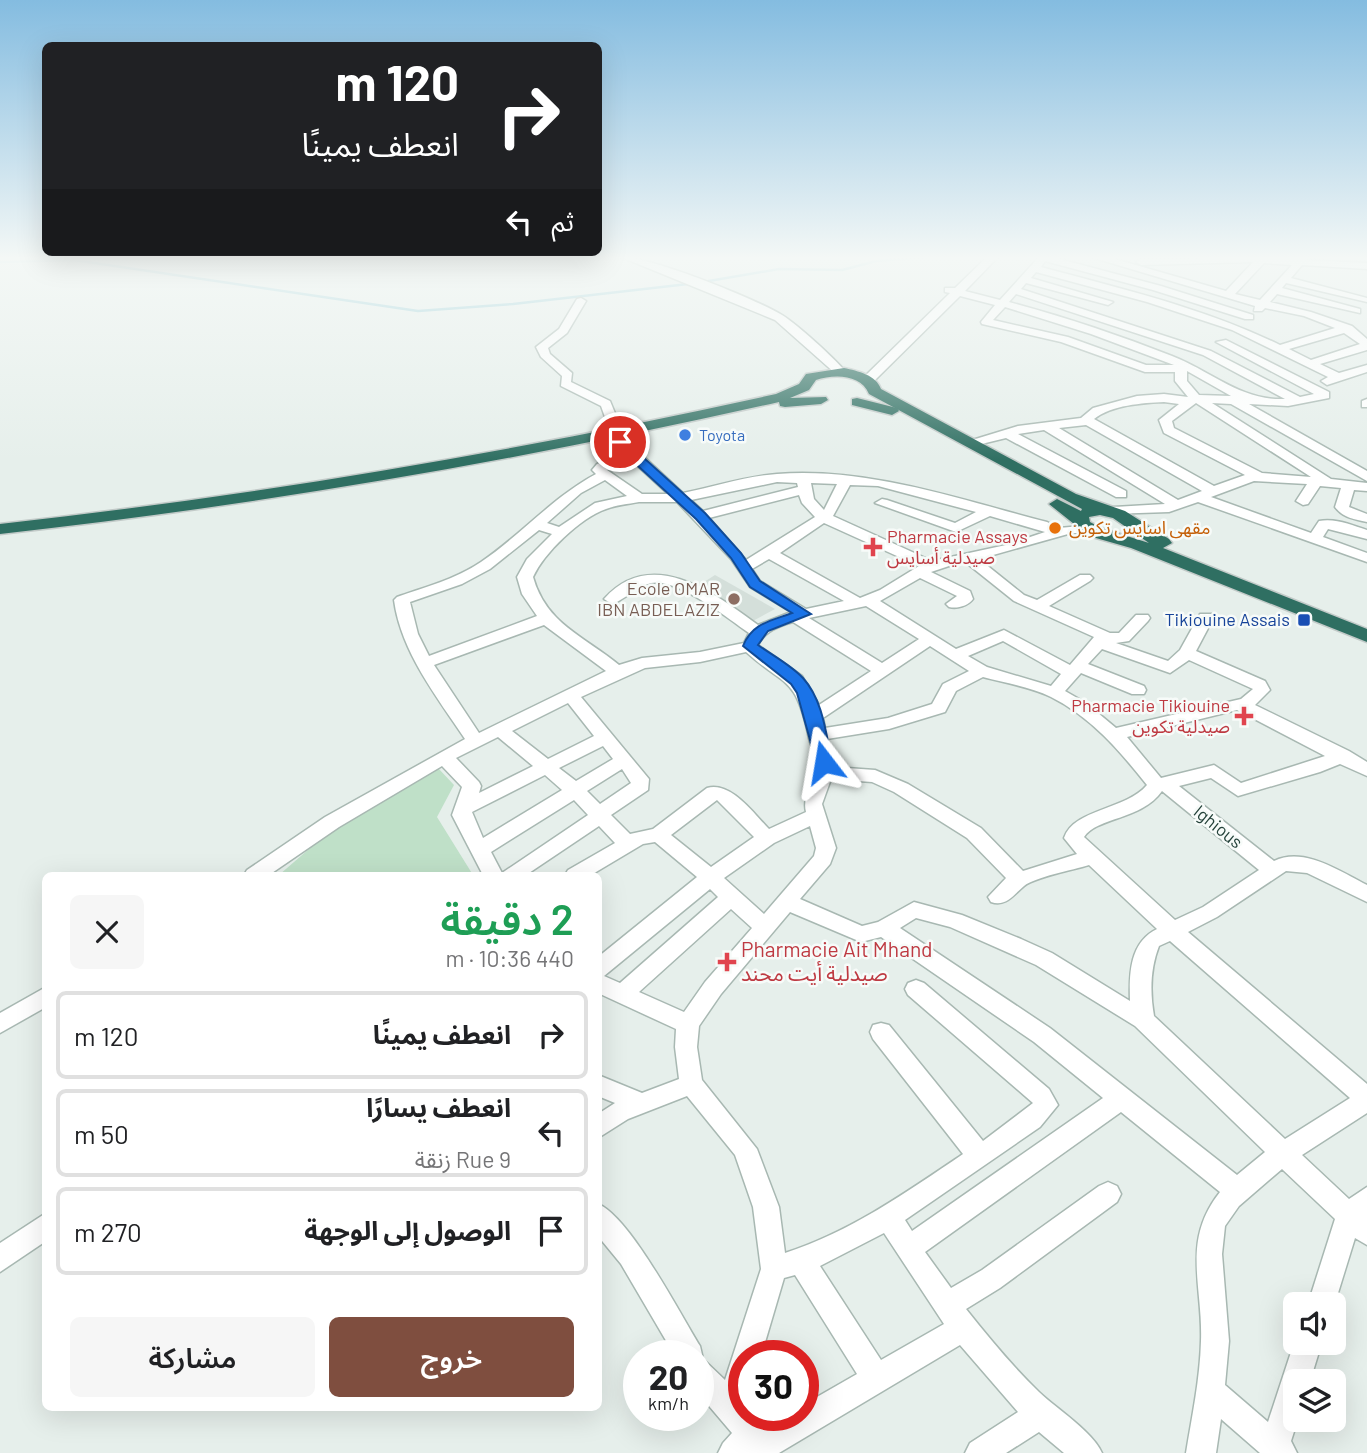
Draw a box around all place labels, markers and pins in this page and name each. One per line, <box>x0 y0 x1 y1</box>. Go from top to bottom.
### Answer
pin <box>590 412 650 472</box>
place label: Toyota <box>699 425 745 444</box>
marker: Toyota <box>677 427 693 443</box>
place label: مقهى اسايس تكوين <box>1069 516 1210 539</box>
marker: مقهى اسايس تكوين <box>1047 520 1063 536</box>
place label: Pharmacie Assays صيدلية أسايس <box>887 525 1028 569</box>
marker: Pharmacie Assays صيدلية أسايس <box>865 539 881 555</box>
place label: Ecole OMAR IBN ABDELAZIZ <box>597 577 720 620</box>
marker: Ecole OMAR IBN ABDELAZIZ <box>726 591 742 607</box>
place label: Tikiouine Assais <box>1165 608 1290 630</box>
marker: Tikiouine Assais <box>1296 612 1312 628</box>
place label: Pharmacie Tikiouine صيدلية تكوين <box>1071 694 1230 738</box>
marker: Pharmacie Tikiouine صيدلية تكوين <box>1236 708 1252 724</box>
place label: Pharmacie Ait Mhand صيدلية أيت محند <box>741 936 933 985</box>
marker: Pharmacie Ait Mhand صيدلية أيت محند <box>719 954 735 970</box>

